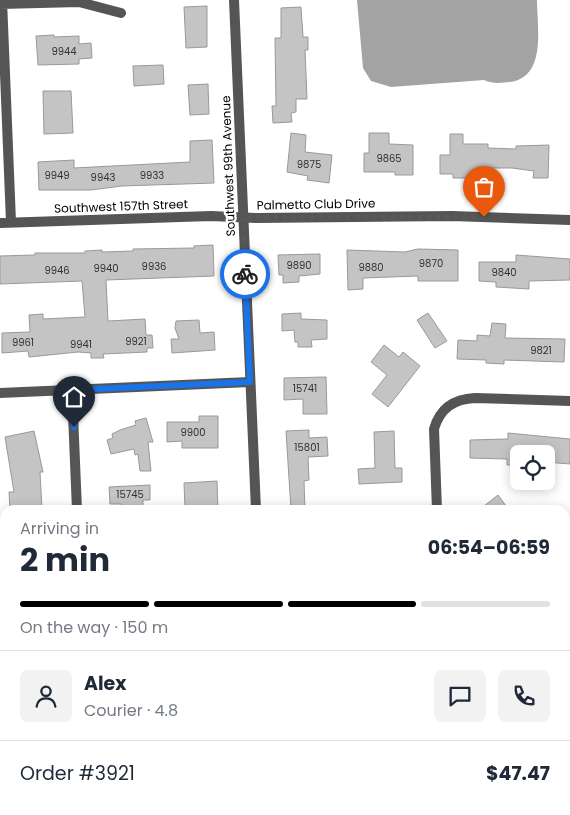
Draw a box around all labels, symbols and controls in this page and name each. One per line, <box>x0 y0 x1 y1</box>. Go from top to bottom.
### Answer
house number: 9944 <box>51 44 77 59</box>
street label: Southwest 99th Avenue <box>217 95 239 237</box>
house number: 9865 <box>376 151 402 166</box>
house number: 9875 <box>297 157 321 172</box>
pin <box>463 166 505 217</box>
house number: 9949 <box>44 168 70 183</box>
house number: 9933 <box>140 168 164 183</box>
house number: 9943 <box>91 170 115 185</box>
icon: bag <box>470 173 498 201</box>
street label: Palmetto Club Drive <box>256 194 376 214</box>
street label: Southwest 157th Street <box>54 195 188 217</box>
courier <box>220 249 270 299</box>
house number: 9870 <box>419 256 443 271</box>
house number: 9890 <box>286 258 312 273</box>
house number: 9936 <box>142 259 166 274</box>
icon: bike <box>231 260 259 288</box>
house number: 9880 <box>358 260 384 275</box>
house number: 9940 <box>93 261 119 276</box>
house number: 9946 <box>44 263 70 278</box>
house number: 9840 <box>491 265 517 280</box>
house number: 9921 <box>125 334 147 349</box>
house number: 9961 <box>12 335 34 350</box>
house number: 9941 <box>70 337 92 352</box>
house number: 9821 <box>530 343 552 358</box>
pin <box>53 376 95 427</box>
house number: 15741 <box>293 381 317 396</box>
icon: home <box>60 383 88 411</box>
house number: 9900 <box>180 425 206 440</box>
house number: 15801 <box>294 440 320 455</box>
map controls <box>510 445 555 490</box>
button: locate <box>510 445 555 490</box>
house number: 15745 <box>116 487 144 502</box>
text: Arriving in <box>20 517 99 540</box>
text: 06:54–06:59 <box>428 534 550 561</box>
text: 2 min <box>20 537 110 582</box>
text: On the way · 150 m <box>20 616 168 639</box>
button: person <box>20 670 72 722</box>
text: Alex <box>84 670 126 697</box>
button: chat <box>434 670 486 722</box>
button: phone <box>498 670 550 722</box>
text: Courier · 4.8 <box>84 699 178 722</box>
text: Order #3921 <box>20 760 135 787</box>
text: $47.47 <box>486 760 550 787</box>

